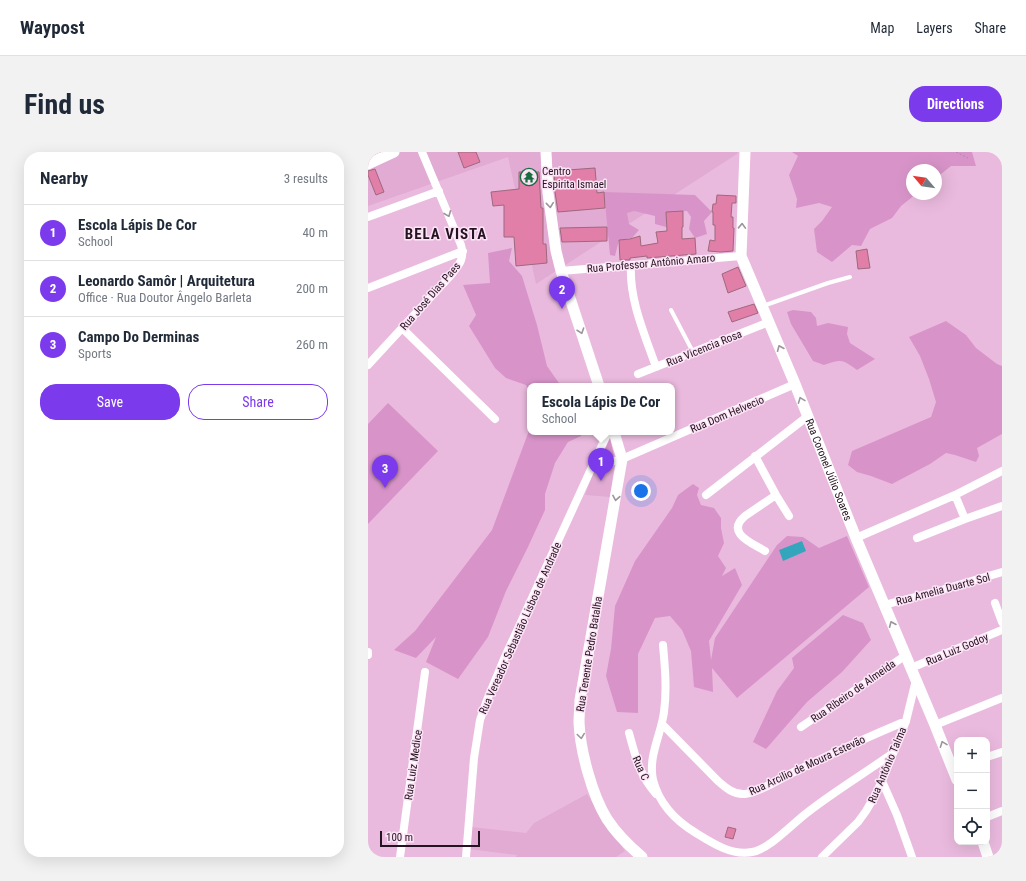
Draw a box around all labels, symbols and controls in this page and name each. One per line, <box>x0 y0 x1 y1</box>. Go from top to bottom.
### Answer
text: Waypost <box>20 16 85 39</box>
text: Map <box>870 20 894 36</box>
text: Layers <box>916 20 953 36</box>
text: Share <box>975 20 1006 36</box>
button: Directions <box>909 86 1002 122</box>
text: Find us <box>24 88 105 121</box>
north arrow <box>906 164 942 200</box>
place label: Centro Espirita Ismael <box>542 165 606 191</box>
temple icon: Centro Espirita Ismael <box>519 167 539 187</box>
text: Nearby <box>40 168 88 188</box>
text: 3 results <box>284 171 328 186</box>
one-way arrow <box>545 202 554 208</box>
one-way arrow <box>443 209 451 217</box>
text: Escola Lápis De Cor <box>78 216 197 234</box>
one-way arrow <box>738 223 746 229</box>
text: 1 <box>50 225 56 240</box>
text: 40 m <box>302 225 328 240</box>
district label: BELA VISTA <box>405 225 487 243</box>
text: School <box>78 234 113 249</box>
street label: Rua Professor Antônio Amaro <box>586 251 716 276</box>
street label: Rua José Dias Paes <box>397 260 463 333</box>
text: Leonardo Samôr | Arquitetura <box>78 272 255 290</box>
pin: 2 <box>549 276 575 309</box>
text: 2 <box>50 281 56 296</box>
text: 200 m <box>296 281 328 296</box>
text: Office · Rua Doutor Ângelo Barleta <box>78 290 252 305</box>
one-way arrow <box>576 327 584 334</box>
street label: Rua Vicencia Rosa <box>665 327 744 370</box>
text: Campo Do Derminas <box>78 328 199 346</box>
text: 3 <box>50 337 56 352</box>
text: 260 m <box>296 337 328 352</box>
one-way arrow <box>777 345 785 353</box>
text: Sports <box>78 346 112 361</box>
popup <box>527 383 675 435</box>
button: Save <box>40 384 180 420</box>
button: Share <box>188 384 328 420</box>
text: Escola Lápis De Cor <box>542 393 660 411</box>
street label: Rua Dom Helvecio <box>688 393 767 436</box>
one-way arrow <box>798 396 806 403</box>
text: School <box>542 411 577 426</box>
street label: Rua Coronel Júlio Soares <box>802 417 855 523</box>
pin: 1 <box>588 448 614 481</box>
pin: 3 <box>372 455 398 488</box>
your location <box>631 481 651 501</box>
one-way arrow <box>612 494 620 501</box>
street label: Rua Vereador Sebastião Lisboa de Andrade <box>476 540 564 716</box>
street label: Rua Amelia Duarte Sol <box>895 571 992 608</box>
street label: Rua Tenente Pedro Batalha <box>574 595 605 713</box>
one-way arrow <box>889 620 897 627</box>
street label: Rua Luiz Godoy <box>924 630 991 668</box>
street label: Rua Ribeiro de Almeida <box>808 657 898 726</box>
street label: Rua Antônio Talma <box>866 725 909 805</box>
street label: Rua Luiz Medice <box>402 729 425 801</box>
one-way arrow <box>576 733 585 739</box>
street label: Rua Arcilio de Moura Estevão <box>747 733 868 798</box>
map controls <box>954 737 990 845</box>
button: + <box>954 737 990 773</box>
one-way arrow <box>939 740 947 747</box>
street label: Rua C <box>629 754 652 782</box>
button: − <box>954 773 990 809</box>
button: locate <box>954 809 990 845</box>
scale bar <box>380 829 480 848</box>
text: 100 m <box>386 831 413 844</box>

